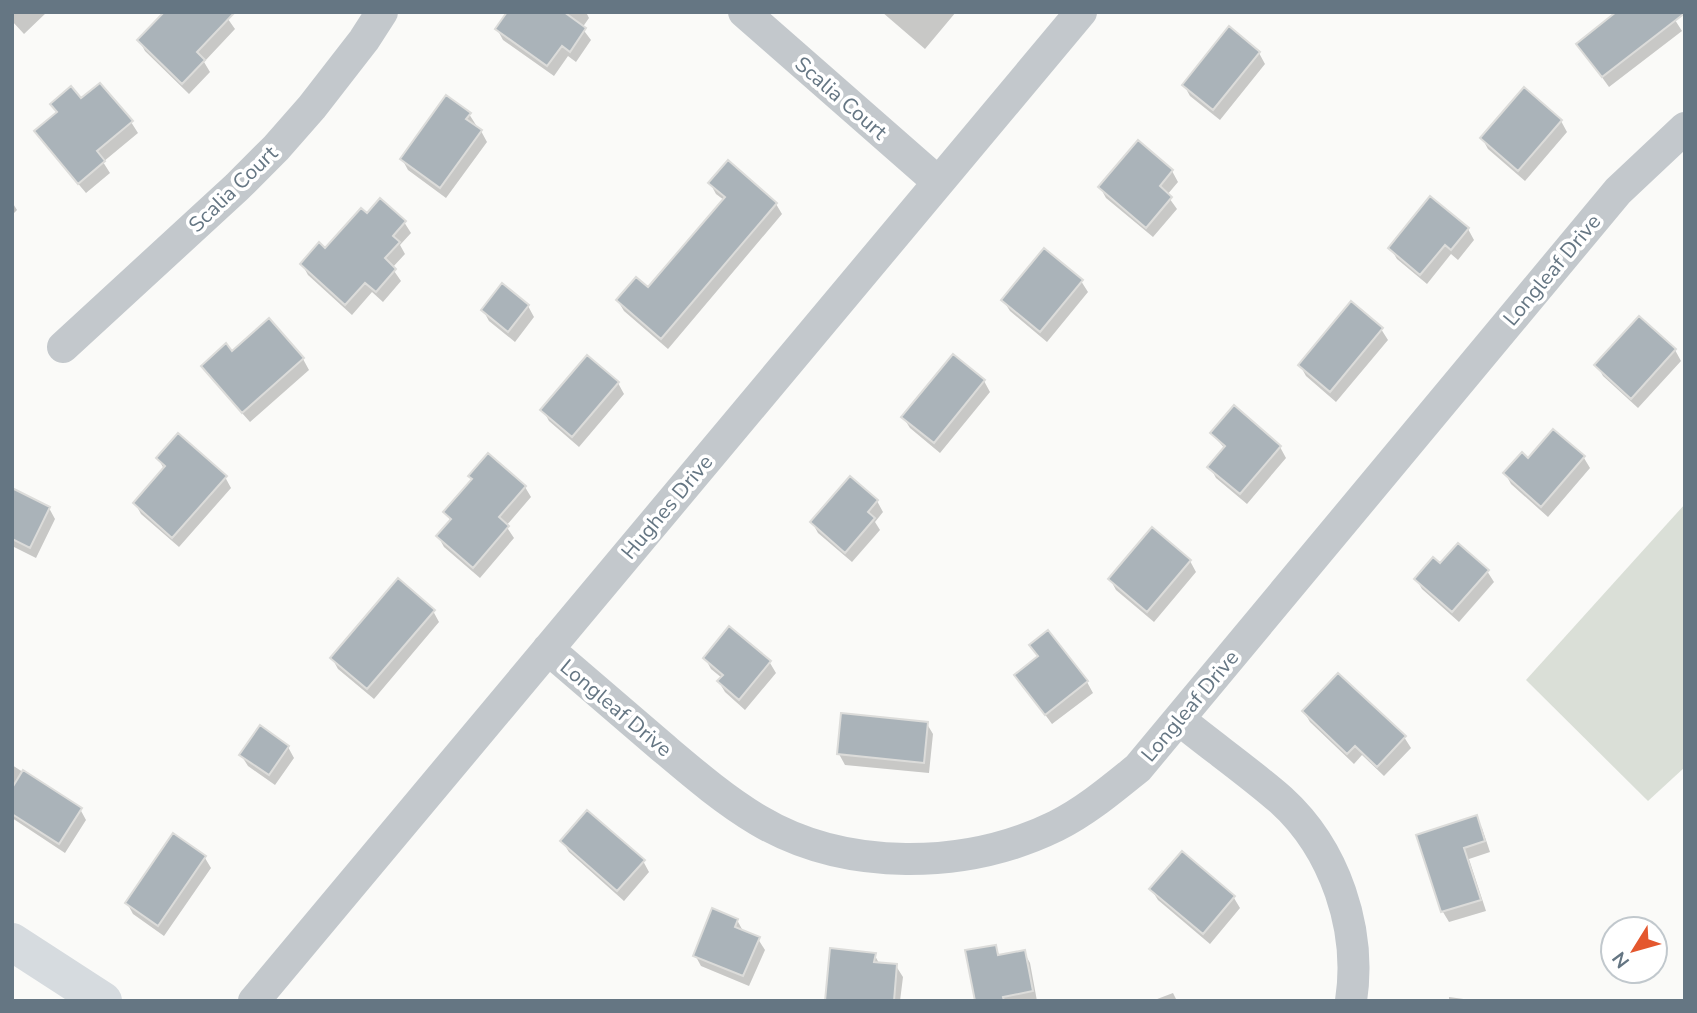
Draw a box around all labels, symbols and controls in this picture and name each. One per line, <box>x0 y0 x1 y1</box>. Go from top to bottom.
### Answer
street label: Scalia Court <box>789 50 894 146</box>
street label: Scalia Court <box>182 139 284 239</box>
street label: Longleaf Drive <box>1497 208 1607 332</box>
street label: Hughes Drive <box>615 449 719 565</box>
street label: Longleaf Drive <box>1135 644 1245 768</box>
street label: Longleaf Drive <box>554 653 678 763</box>
north arrow <box>1599 915 1669 985</box>
text: N <box>1607 946 1636 973</box>

